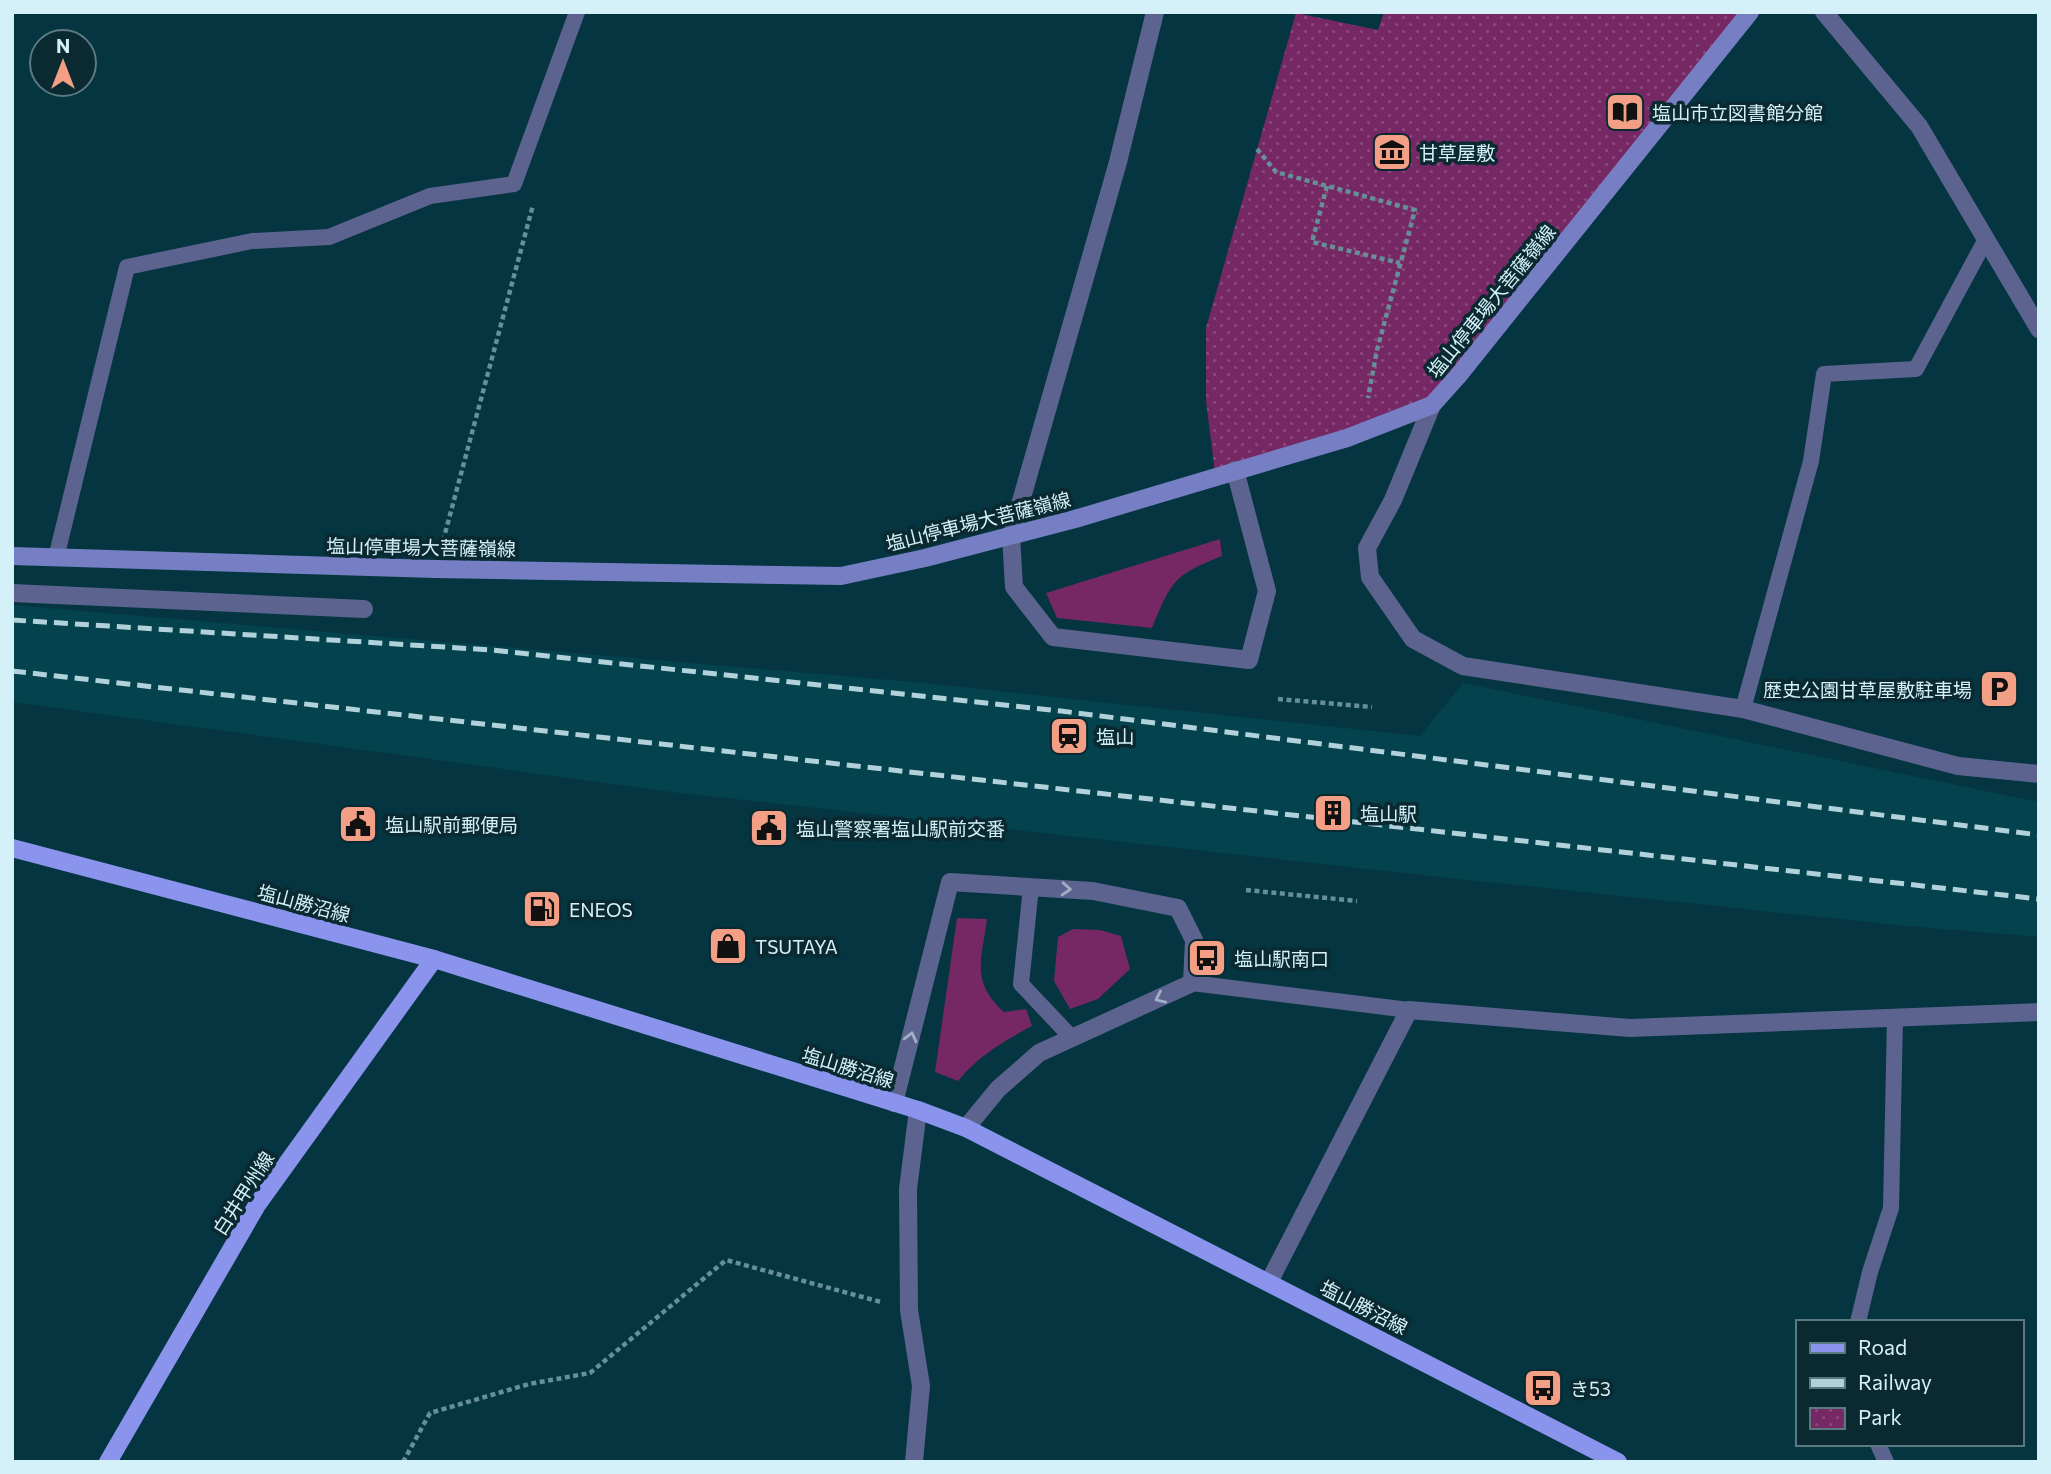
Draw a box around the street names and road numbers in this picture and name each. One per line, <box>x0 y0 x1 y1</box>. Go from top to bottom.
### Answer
street label: 塩山停車場大菩薩嶺線 <box>1422 220 1560 382</box>
street label: 塩山停車場大菩薩嶺線 <box>883 487 1073 555</box>
street label: 塩山停車場大菩薩嶺線 <box>326 534 516 560</box>
street label: 塩山勝沼線 <box>255 880 353 926</box>
street label: 塩山勝沼線 <box>799 1042 897 1092</box>
street label: 白井甲州線 <box>207 1147 279 1239</box>
street label: 塩山勝沼線 <box>1316 1275 1412 1339</box>

